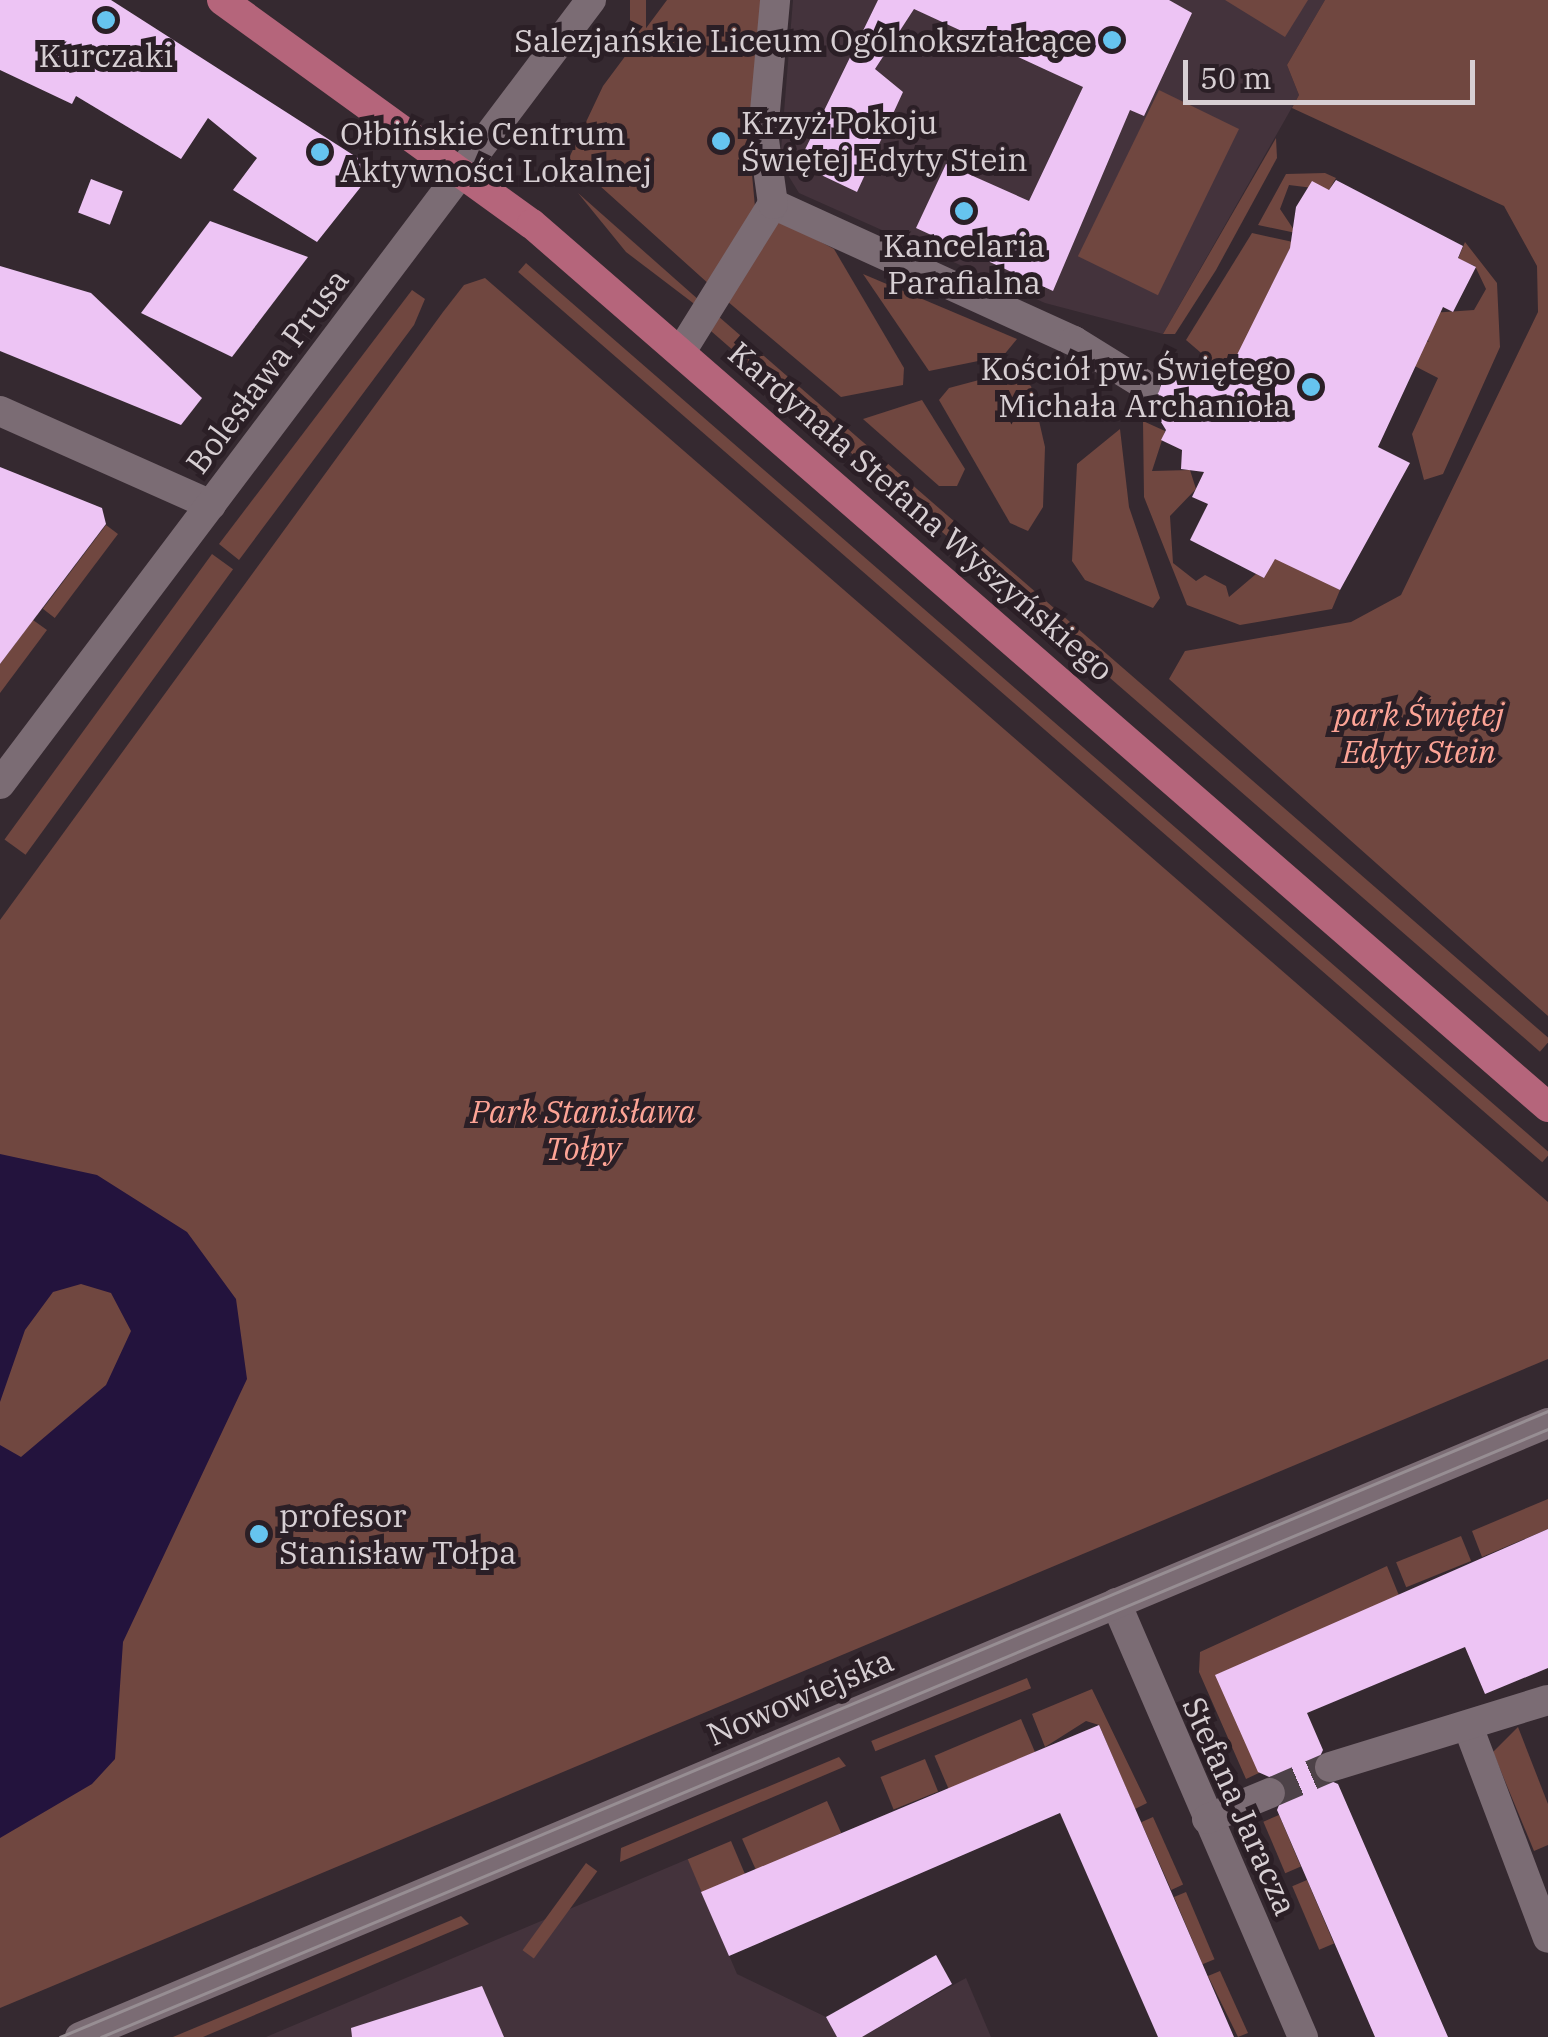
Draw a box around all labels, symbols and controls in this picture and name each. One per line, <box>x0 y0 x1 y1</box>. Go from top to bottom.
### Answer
marker: Kurczaki <box>95 9 117 31</box>
place label: Salezjańskie Liceum Ogólnokształcące <box>514 21 1092 59</box>
marker: Salezjańskie Liceum Ogólnokształcące <box>1101 29 1123 51</box>
place label: Kurczaki <box>39 36 173 74</box>
scale bar <box>1188 40 1480 102</box>
text: 50 m <box>1200 58 1272 97</box>
place label: Krzyż Pokoju Świętej Edyty Stein <box>741 104 1028 179</box>
place label: Ołbińskie Centrum Aktywności Lokalnej <box>340 115 652 190</box>
marker: Krzyż Pokoju Świętej Edyty Stein <box>710 130 732 152</box>
marker: Ołbińskie Centrum Aktywności Lokalnej <box>309 141 331 163</box>
marker: Kancelaria Parafialna <box>953 200 975 222</box>
place label: Kancelaria Parafialna <box>883 227 1045 302</box>
street label: Bolesława Prusa <box>178 261 356 481</box>
street label: Kardynała Stefana Wyszyńskiego <box>721 333 1121 689</box>
place label: Kościół pw. Świętego Michała Archanioła <box>981 350 1291 425</box>
marker: Kościół pw. Świętego Michała Archanioła <box>1300 376 1322 398</box>
park label: park Świętej Edyty Stein <box>1334 696 1504 771</box>
park label: Park Stanisława Tołpy <box>470 1093 696 1168</box>
place label: profesor Stanisław Tołpa <box>279 1497 517 1572</box>
marker: profesor Stanisław Tołpa <box>248 1523 270 1545</box>
street label: Nowowiejska <box>701 1641 899 1753</box>
street label: Stefana Jaracza <box>1175 1691 1305 1921</box>

